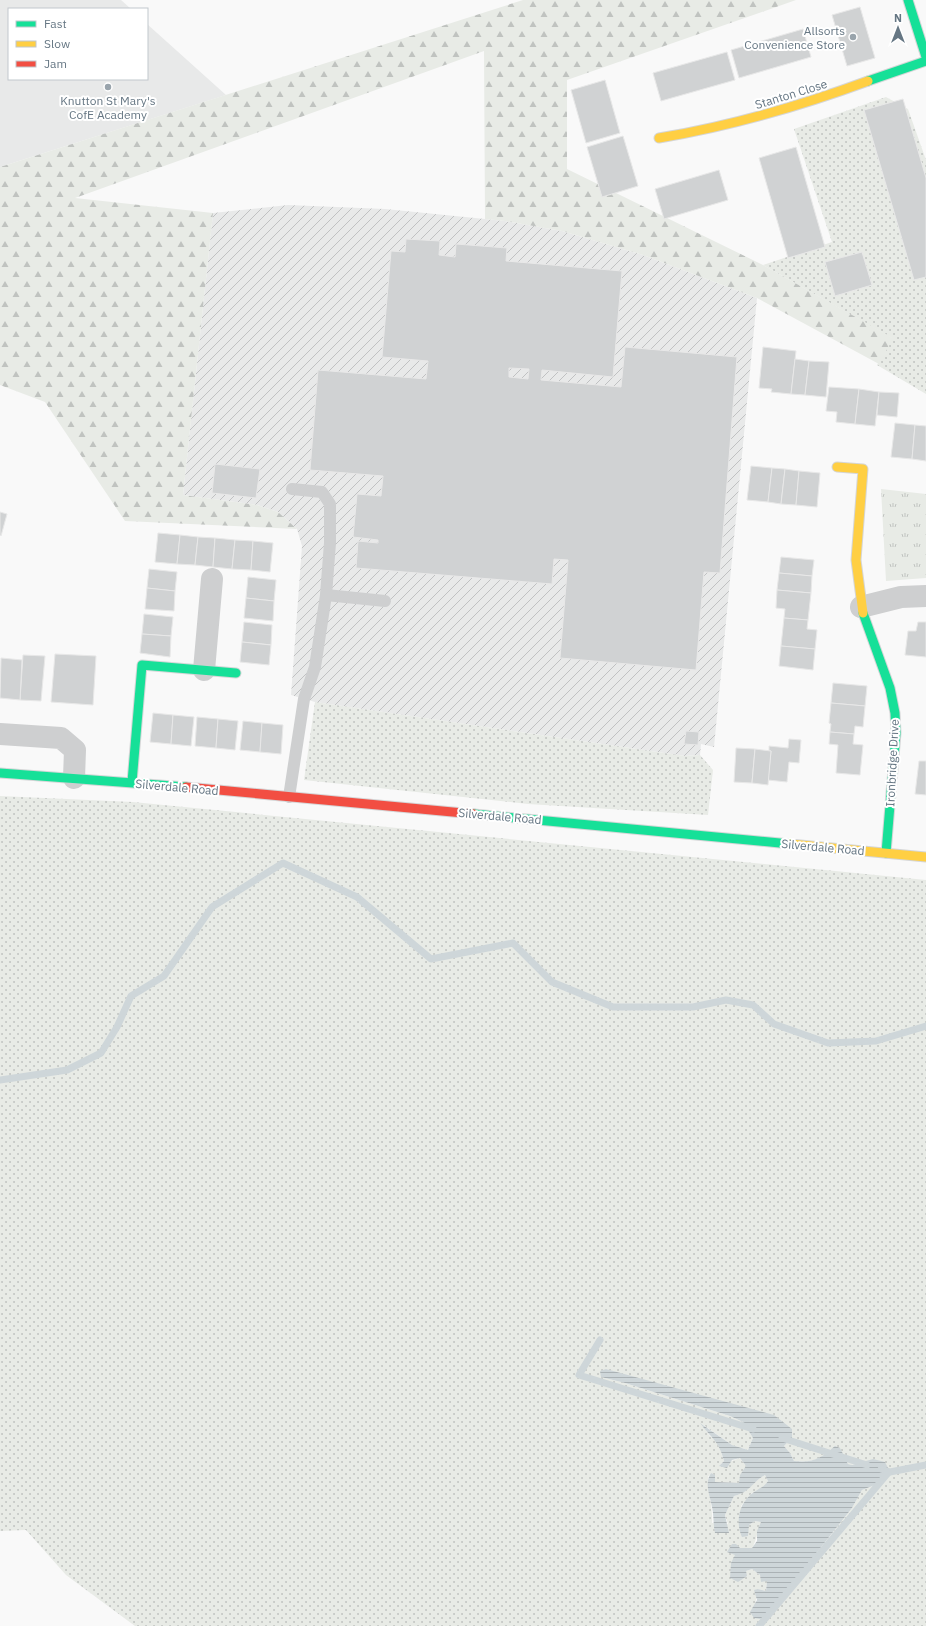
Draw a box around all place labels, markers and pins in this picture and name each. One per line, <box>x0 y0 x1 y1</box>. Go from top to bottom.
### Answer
place label: Allsorts Convenience Store <box>744 23 845 52</box>
marker: Allsorts Convenience Store <box>848 32 858 42</box>
marker: Knutton St Mary's CofE Academy <box>103 82 113 92</box>
place label: Knutton St Mary's CofE Academy <box>60 93 156 122</box>

